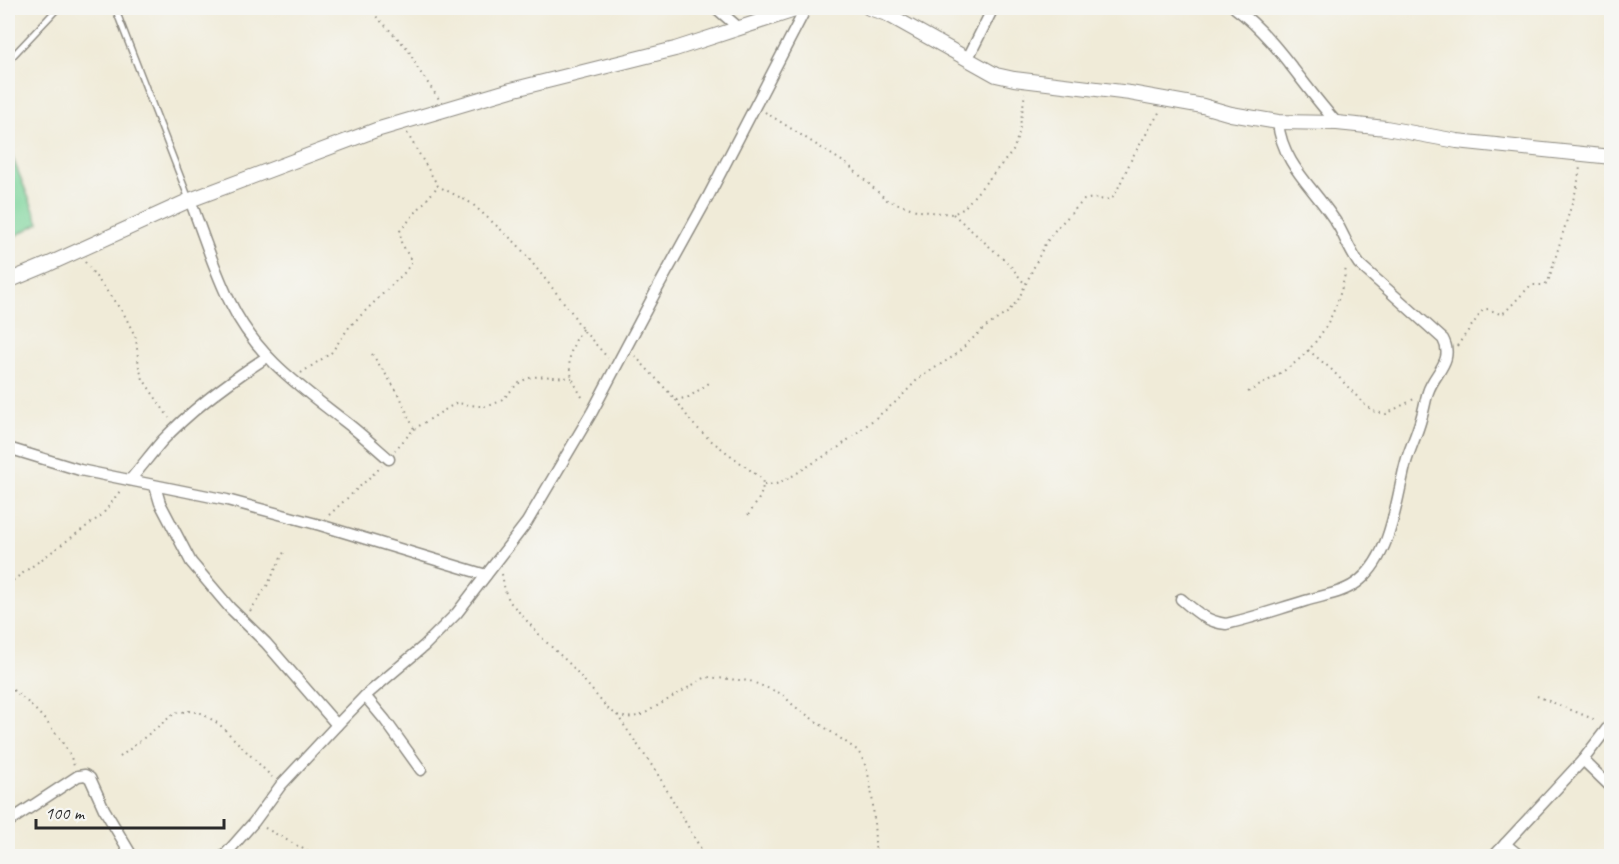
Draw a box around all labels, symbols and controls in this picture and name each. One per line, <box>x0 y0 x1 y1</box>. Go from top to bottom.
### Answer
scale bar <box>36 792 224 830</box>
text: 100 m <box>45 802 86 824</box>

